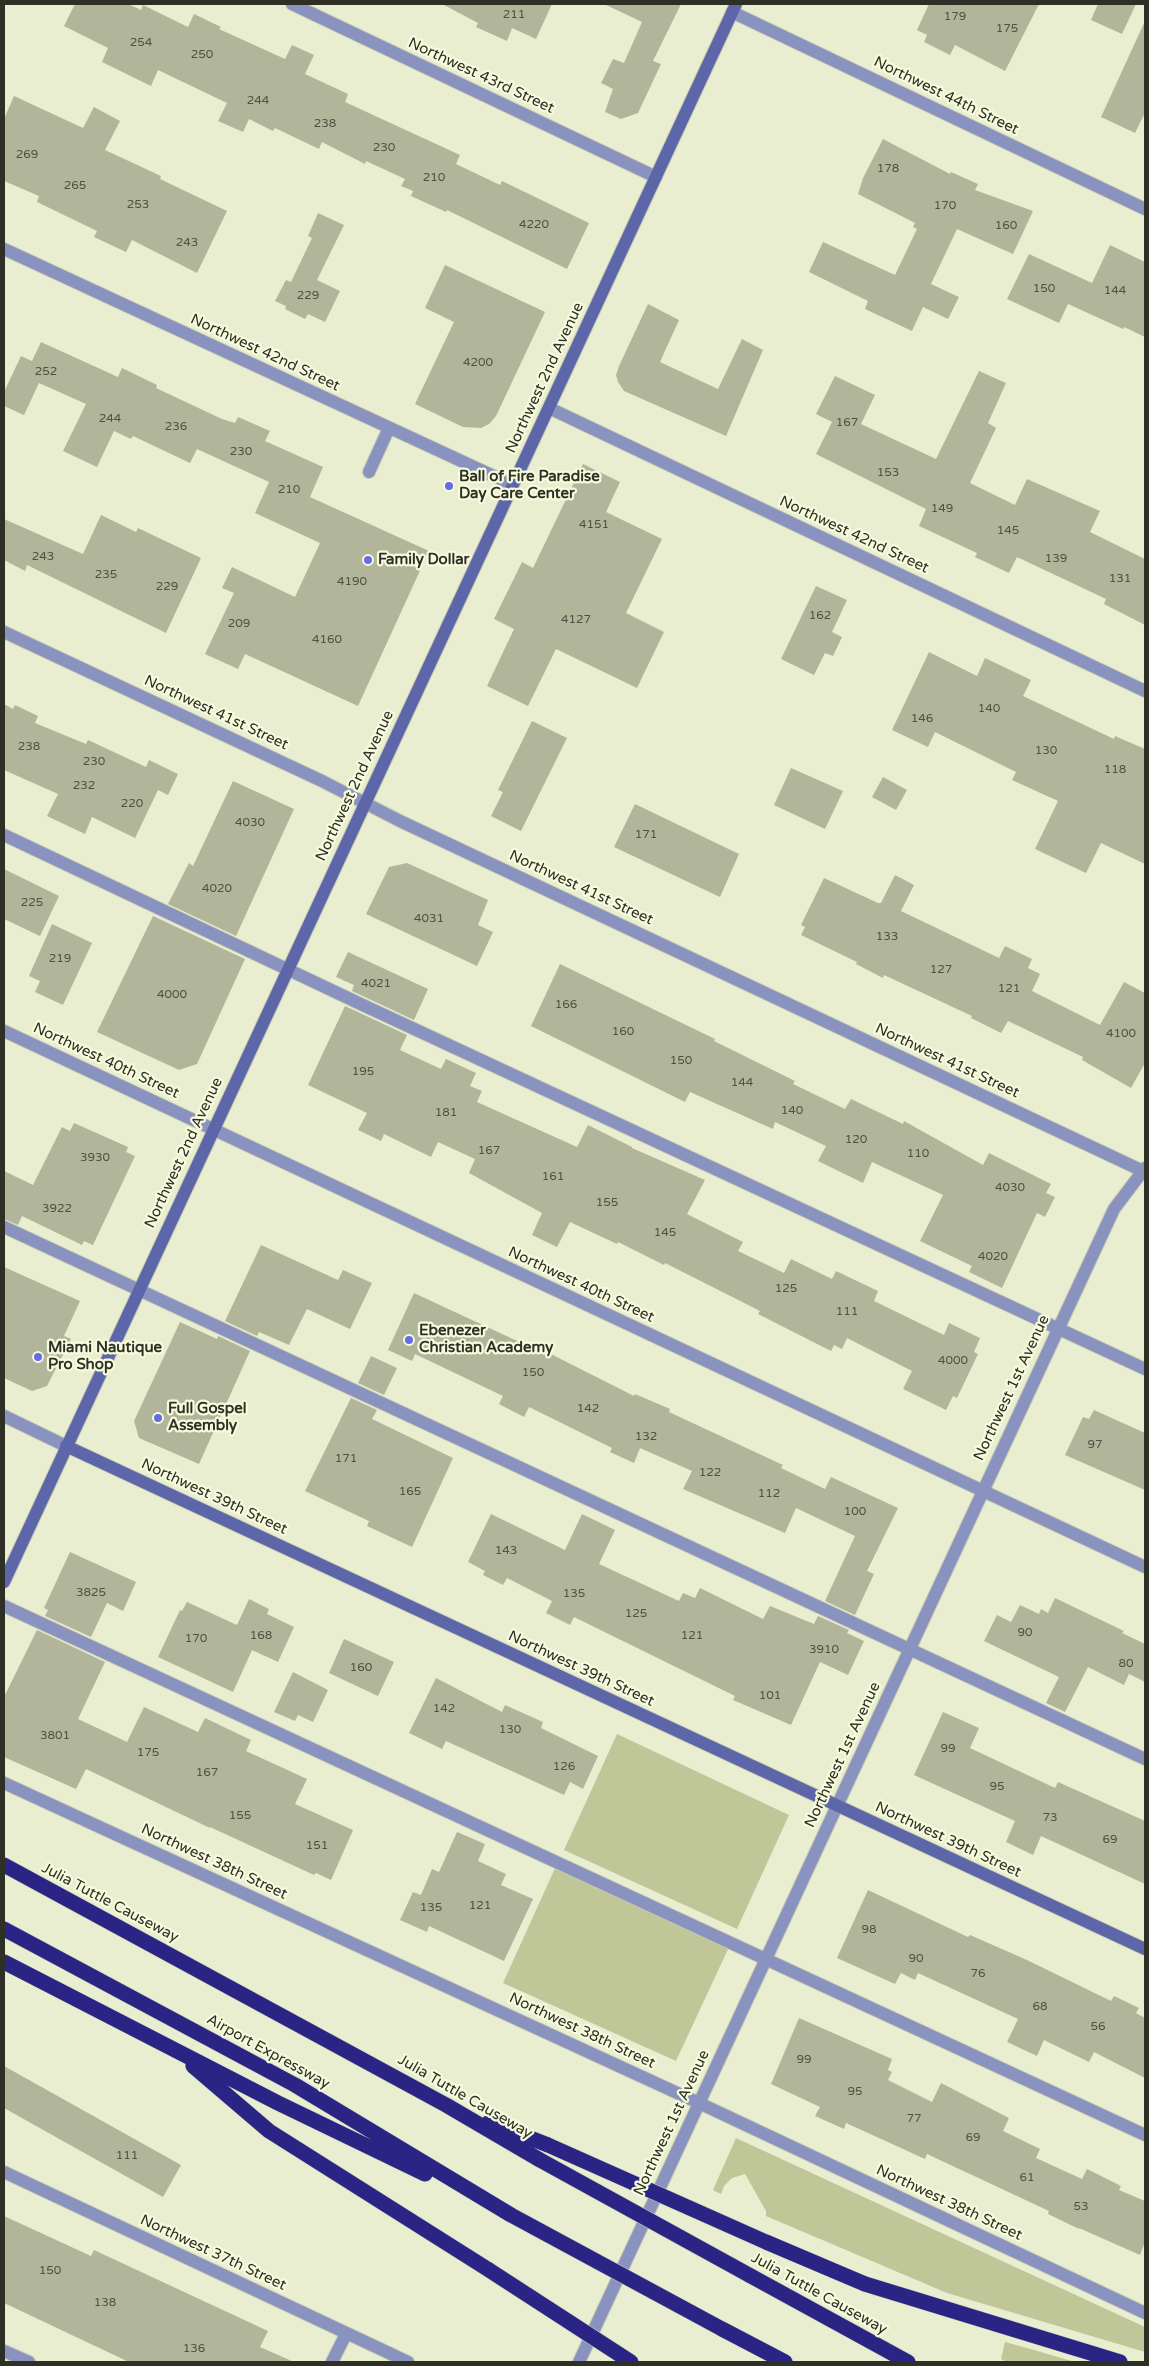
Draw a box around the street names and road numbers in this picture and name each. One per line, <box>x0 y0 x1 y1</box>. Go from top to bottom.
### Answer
street label: Northwest 43rd Street <box>405 34 557 118</box>
street label: Northwest 44th Street <box>871 53 1021 139</box>
street label: Northwest 2nd Avenue <box>502 300 588 456</box>
street label: Northwest 42nd Street <box>187 310 343 396</box>
street label: Northwest 42nd Street <box>776 492 932 578</box>
street label: Northwest 41st Street <box>141 672 291 754</box>
street label: Northwest 2nd Avenue <box>312 708 398 864</box>
street label: Northwest 41st Street <box>506 847 656 929</box>
street label: Northwest 40th Street <box>30 1019 182 1103</box>
street label: Northwest 41st Street <box>872 1020 1022 1102</box>
street label: Northwest 2nd Avenue <box>141 1075 227 1231</box>
street label: Northwest 40th Street <box>505 1243 657 1327</box>
street label: Northwest 1st Avenue <box>970 1312 1054 1464</box>
street label: Northwest 39th Street <box>138 1455 290 1539</box>
street label: Northwest 39th Street <box>505 1627 657 1711</box>
street label: Northwest 1st Avenue <box>801 1679 885 1831</box>
street label: Northwest 39th Street <box>872 1798 1024 1882</box>
street label: Northwest 38th Street <box>138 1820 290 1904</box>
street label: Julia Tuttle Causeway <box>38 1859 182 1947</box>
street label: Northwest 38th Street <box>506 1989 658 2073</box>
street label: Airport Expressway <box>203 2011 333 2093</box>
street label: Northwest 1st Avenue <box>630 2047 714 2199</box>
street label: Julia Tuttle Causeway <box>394 2051 536 2143</box>
street label: Northwest 38th Street <box>873 2161 1025 2245</box>
street label: Northwest 37th Street <box>137 2211 289 2295</box>
street label: Julia Tuttle Causeway <box>748 2249 890 2339</box>

